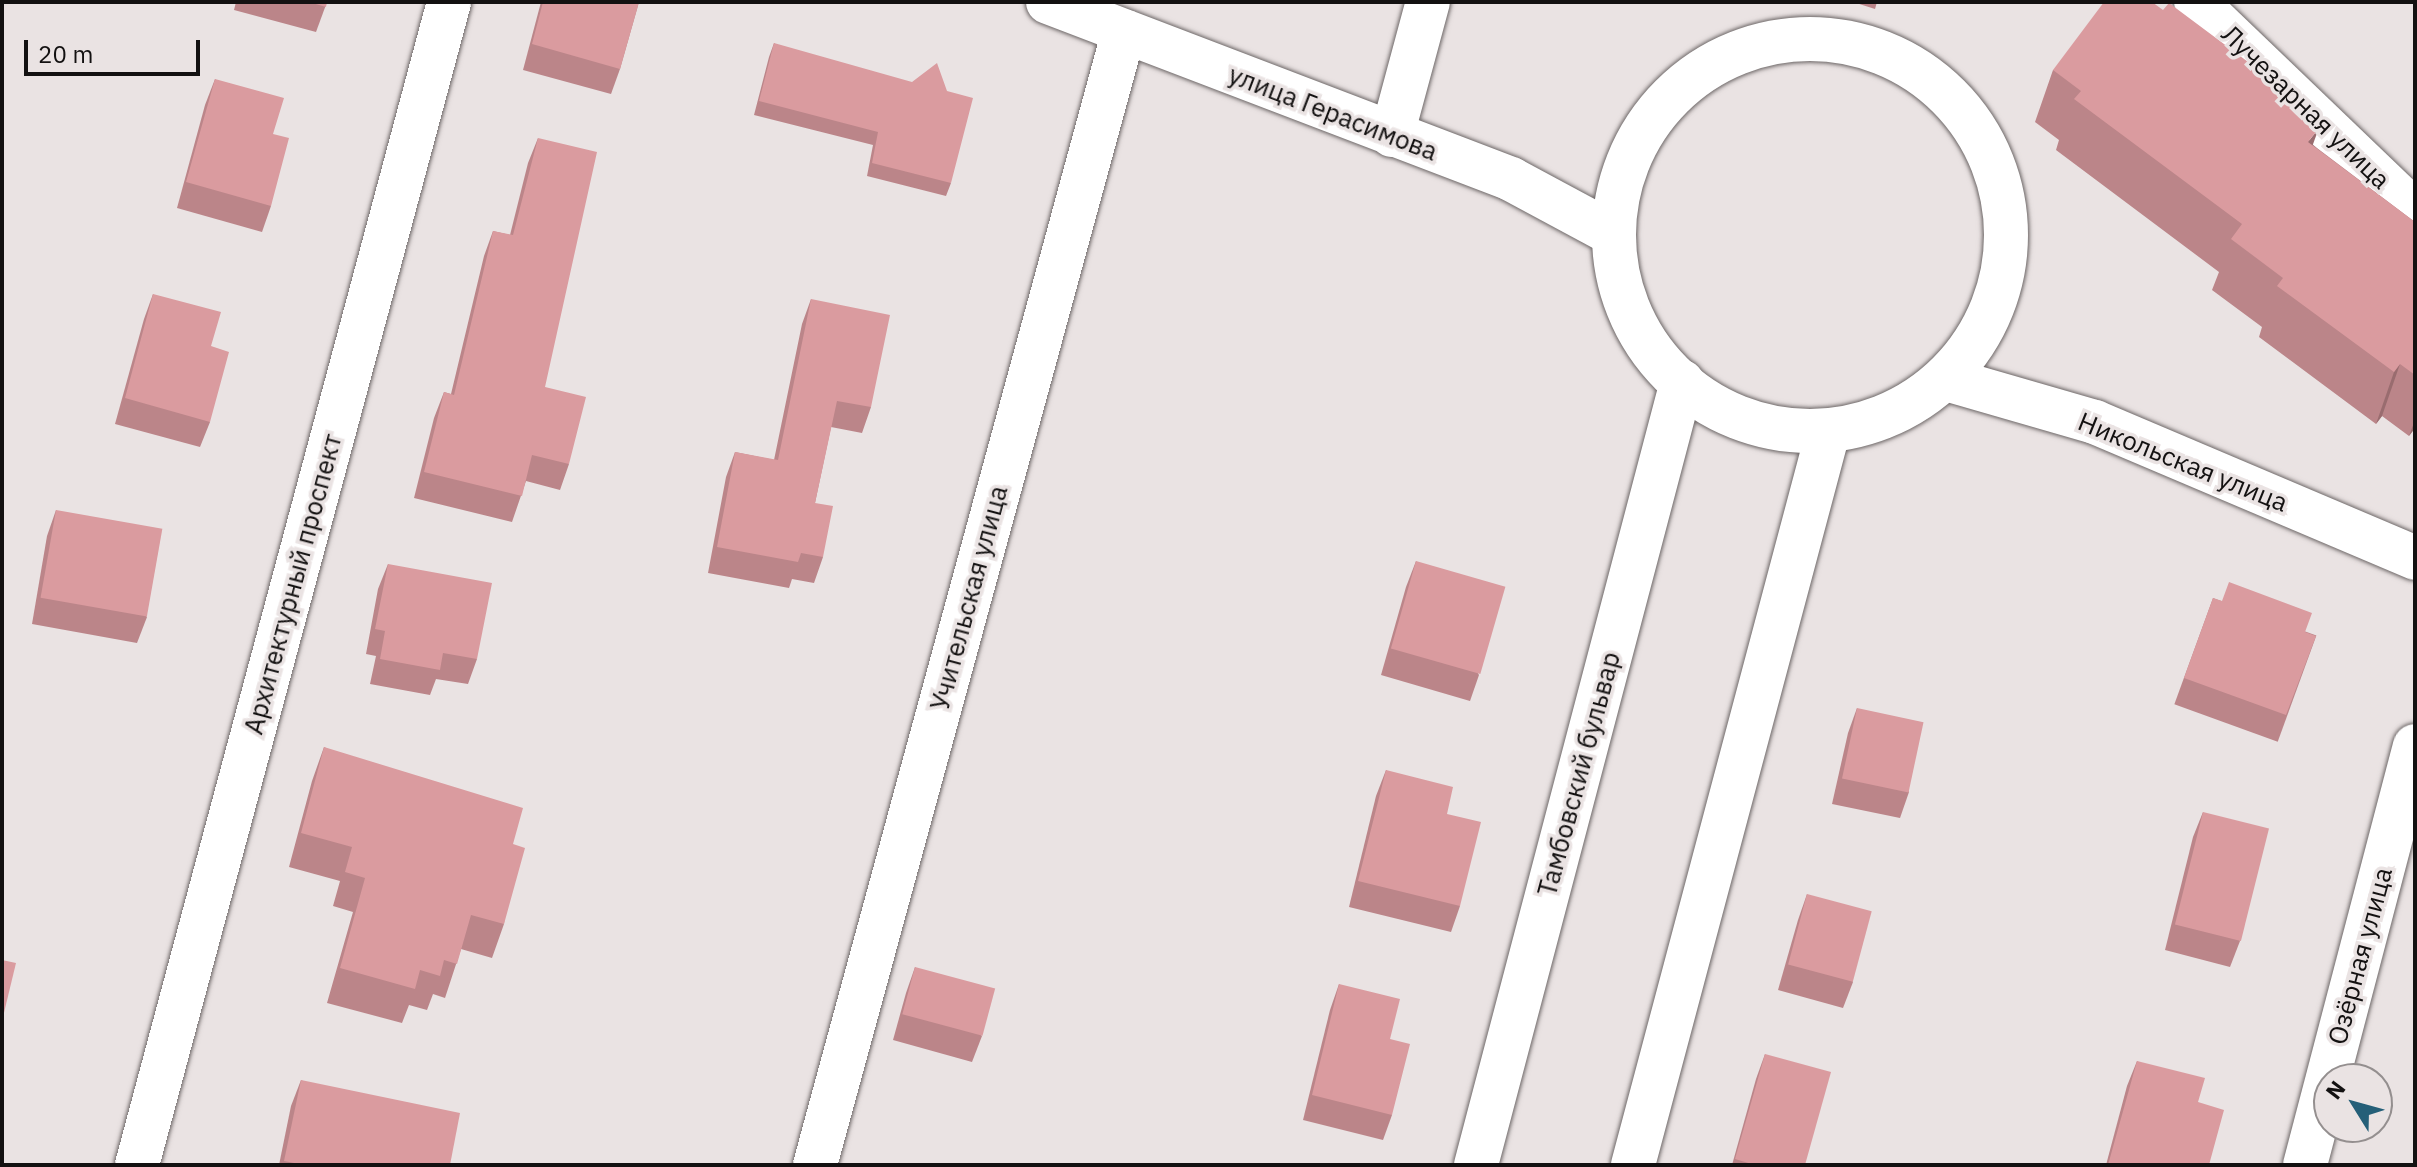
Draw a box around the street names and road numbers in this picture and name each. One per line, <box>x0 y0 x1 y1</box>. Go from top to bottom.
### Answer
street label: Лучезарная улица <box>2215 19 2397 195</box>
street label: улица Герасимова <box>1224 59 1442 167</box>
street label: Никольская улица <box>2074 406 2292 518</box>
street label: Архитектурный проспект <box>238 430 348 738</box>
street label: Учительская улица <box>924 482 1014 714</box>
street label: Тамбовский бульвар <box>1531 648 1627 900</box>
street label: Озёрная улица <box>2321 864 2399 1048</box>

